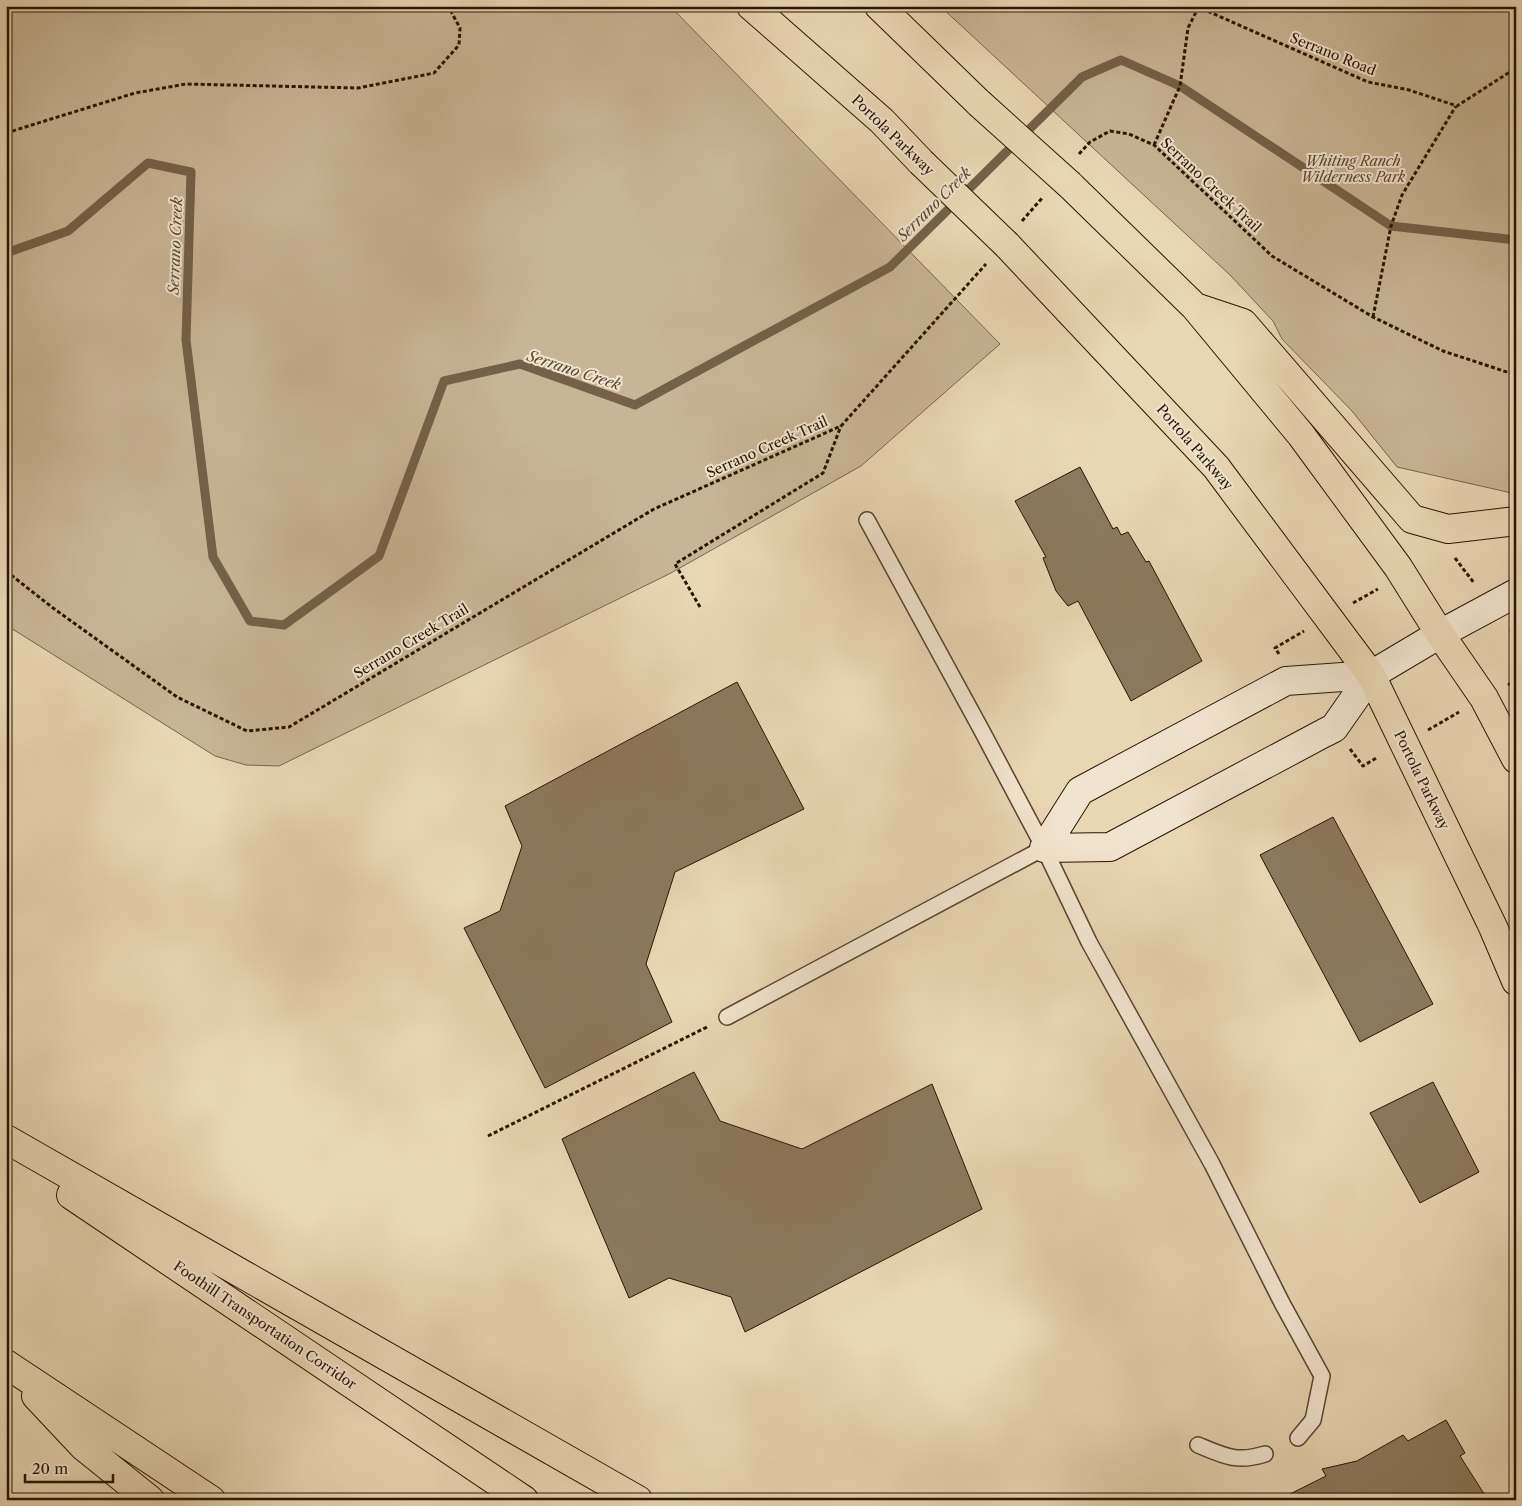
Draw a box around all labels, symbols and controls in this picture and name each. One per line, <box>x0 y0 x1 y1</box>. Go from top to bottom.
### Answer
street label: Serrano Road <box>1287 29 1379 80</box>
street label: Portola Parkway <box>848 91 938 179</box>
street label: Serrano Creek Trail <box>1157 134 1265 236</box>
park label: Whiting Ranch Wilderness Park <box>1301 152 1406 186</box>
water label: Serrano Creek <box>892 163 975 246</box>
water label: Serrano Creek <box>164 197 186 296</box>
water label: Serrano Creek <box>524 346 623 394</box>
street label: Portola Parkway <box>1153 400 1237 494</box>
street label: Serrano Creek Trail <box>703 412 831 482</box>
street label: Serrano Creek Trail <box>350 600 472 682</box>
street label: Portola Parkway <box>1390 727 1454 833</box>
street label: Foothill Transportation Corridor <box>170 1257 360 1393</box>
scale bar <box>25 1451 112 1483</box>
text: 20 m <box>32 1459 68 1478</box>

